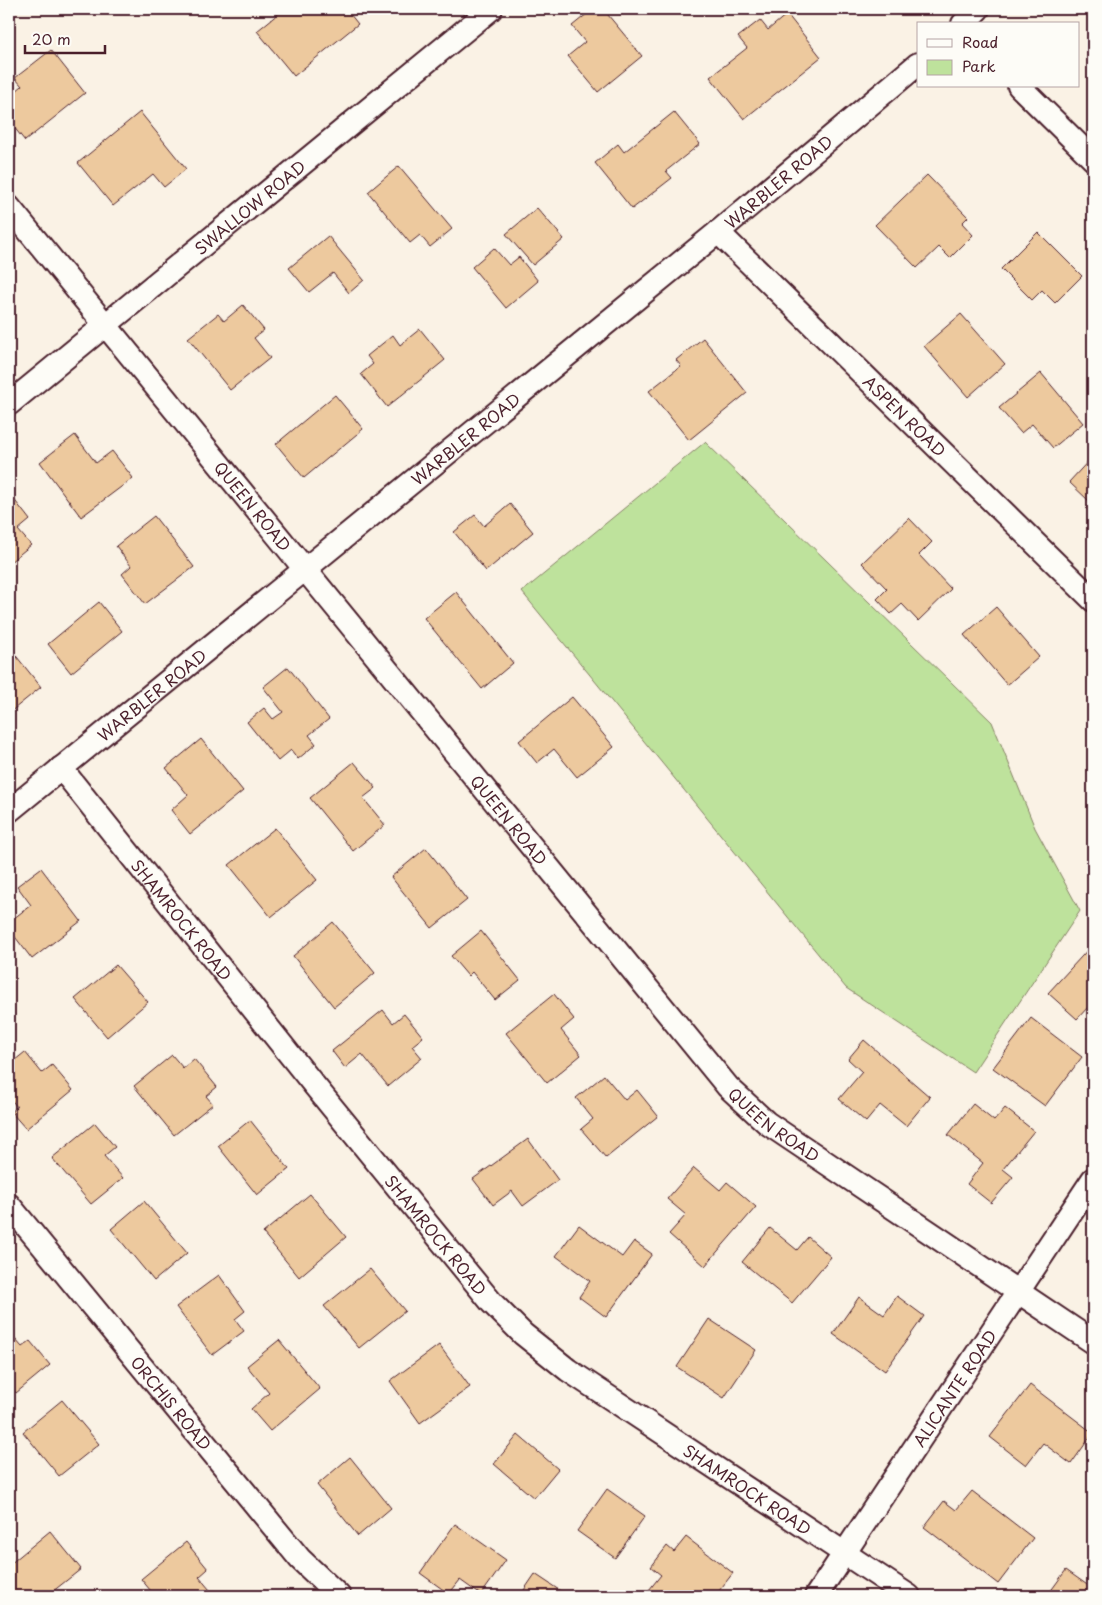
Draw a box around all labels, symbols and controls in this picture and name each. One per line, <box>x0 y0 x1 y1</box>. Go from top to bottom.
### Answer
scale bar <box>25 22 105 54</box>
legend <box>917 22 1080 88</box>
text: 20 m <box>32 27 71 50</box>
text: Road <box>962 30 998 53</box>
text: Park <box>962 54 996 77</box>
street label: WARBLER ROAD <box>719 129 837 234</box>
street label: SWALLOW ROAD <box>189 154 310 260</box>
street label: ASPEN ROAD <box>858 369 952 462</box>
street label: WARBLER ROAD <box>405 387 525 490</box>
street label: QUEEN ROAD <box>209 456 297 556</box>
street label: WARBLER ROAD <box>92 643 211 747</box>
street label: QUEEN ROAD <box>465 769 554 870</box>
street label: SHAMROCK ROAD <box>126 854 238 985</box>
street label: QUEEN ROAD <box>723 1081 825 1167</box>
street label: SHAMROCK ROAD <box>380 1170 493 1300</box>
street label: ALICANTE ROAD <box>907 1324 1002 1451</box>
street label: ORCHIS ROAD <box>126 1350 218 1455</box>
street label: SHAMROCK ROAD <box>679 1438 816 1540</box>

